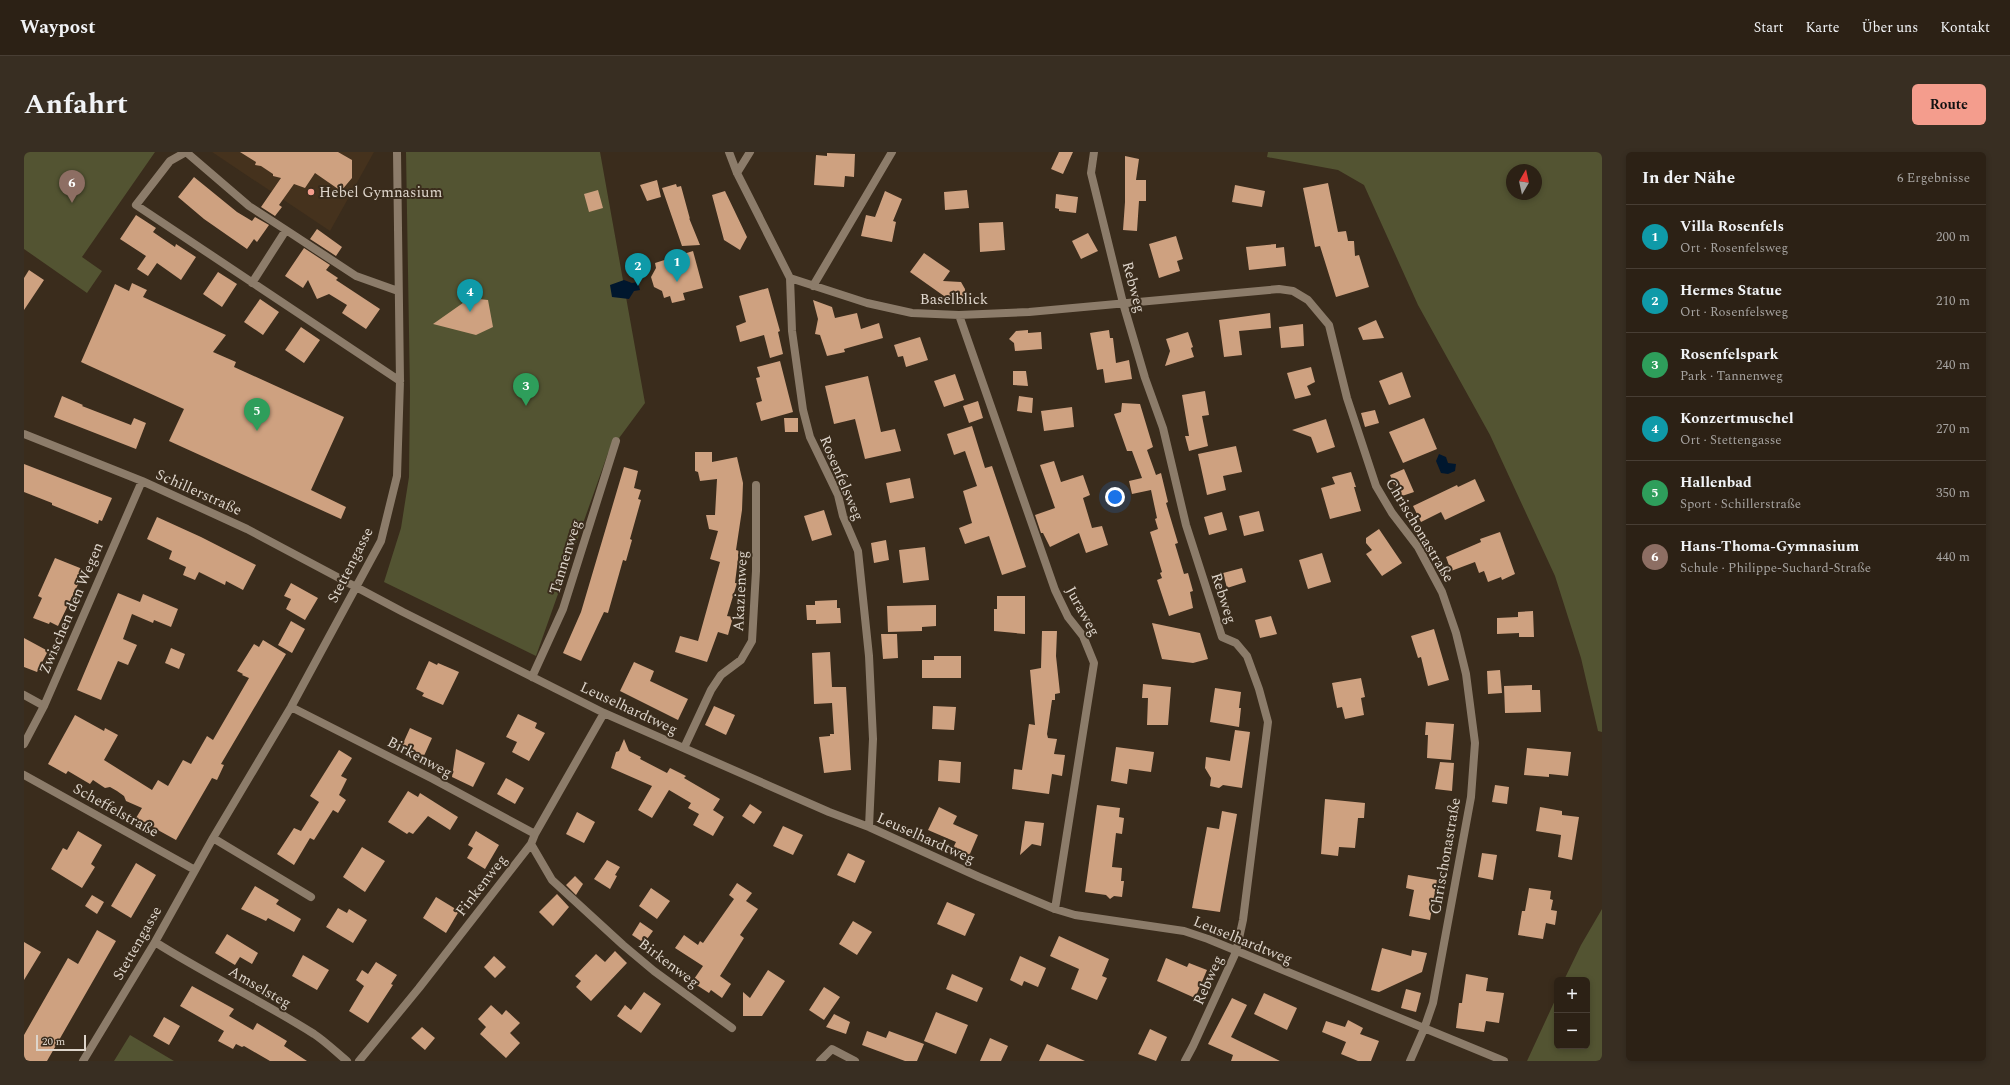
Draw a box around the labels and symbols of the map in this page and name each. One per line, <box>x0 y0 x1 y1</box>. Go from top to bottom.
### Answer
north arrow <box>1506 164 1542 200</box>
pin: 6 <box>59 170 85 203</box>
place label: Hebel Gymnasium <box>319 181 443 204</box>
marker: Hebel Gymnasium <box>306 187 316 197</box>
pin: 1 <box>664 249 690 282</box>
pin: 2 <box>625 253 651 286</box>
street label: Rebweg <box>1116 259 1151 315</box>
pin: 4 <box>457 279 483 312</box>
street label: Baselblick <box>920 288 988 311</box>
pin: 3 <box>513 373 539 406</box>
pin: 5 <box>244 398 270 431</box>
street label: Rosenfelsweg <box>813 432 870 524</box>
street label: Schillerstraße <box>152 463 246 522</box>
street label: Chrischonastraße <box>1379 474 1460 587</box>
your location <box>1105 487 1125 507</box>
street label: Tannenweg <box>543 517 588 597</box>
street label: Stettengasse <box>321 523 379 607</box>
street label: Zwischen den Wegen <box>33 538 110 678</box>
street label: Akazienweg <box>727 550 754 632</box>
street label: Rebweg <box>1205 570 1243 627</box>
street label: Juraweg <box>1059 582 1106 641</box>
street label: Leuselhardtweg <box>576 676 682 741</box>
street label: Birkenweg <box>383 731 457 784</box>
street label: Scheffelstraße <box>69 777 163 844</box>
street label: Chrischonastraße <box>1424 796 1467 916</box>
street label: Leuselhardtweg <box>873 806 979 870</box>
street label: Finkenweg <box>450 849 513 921</box>
street label: Stettengasse <box>107 902 168 985</box>
street label: Leuselhardtweg <box>1190 910 1296 971</box>
street label: Birkenweg <box>633 933 704 994</box>
street label: Rebweg <box>1187 952 1230 1009</box>
street label: Amselsteg <box>224 960 296 1015</box>
scale bar <box>36 1033 86 1052</box>

